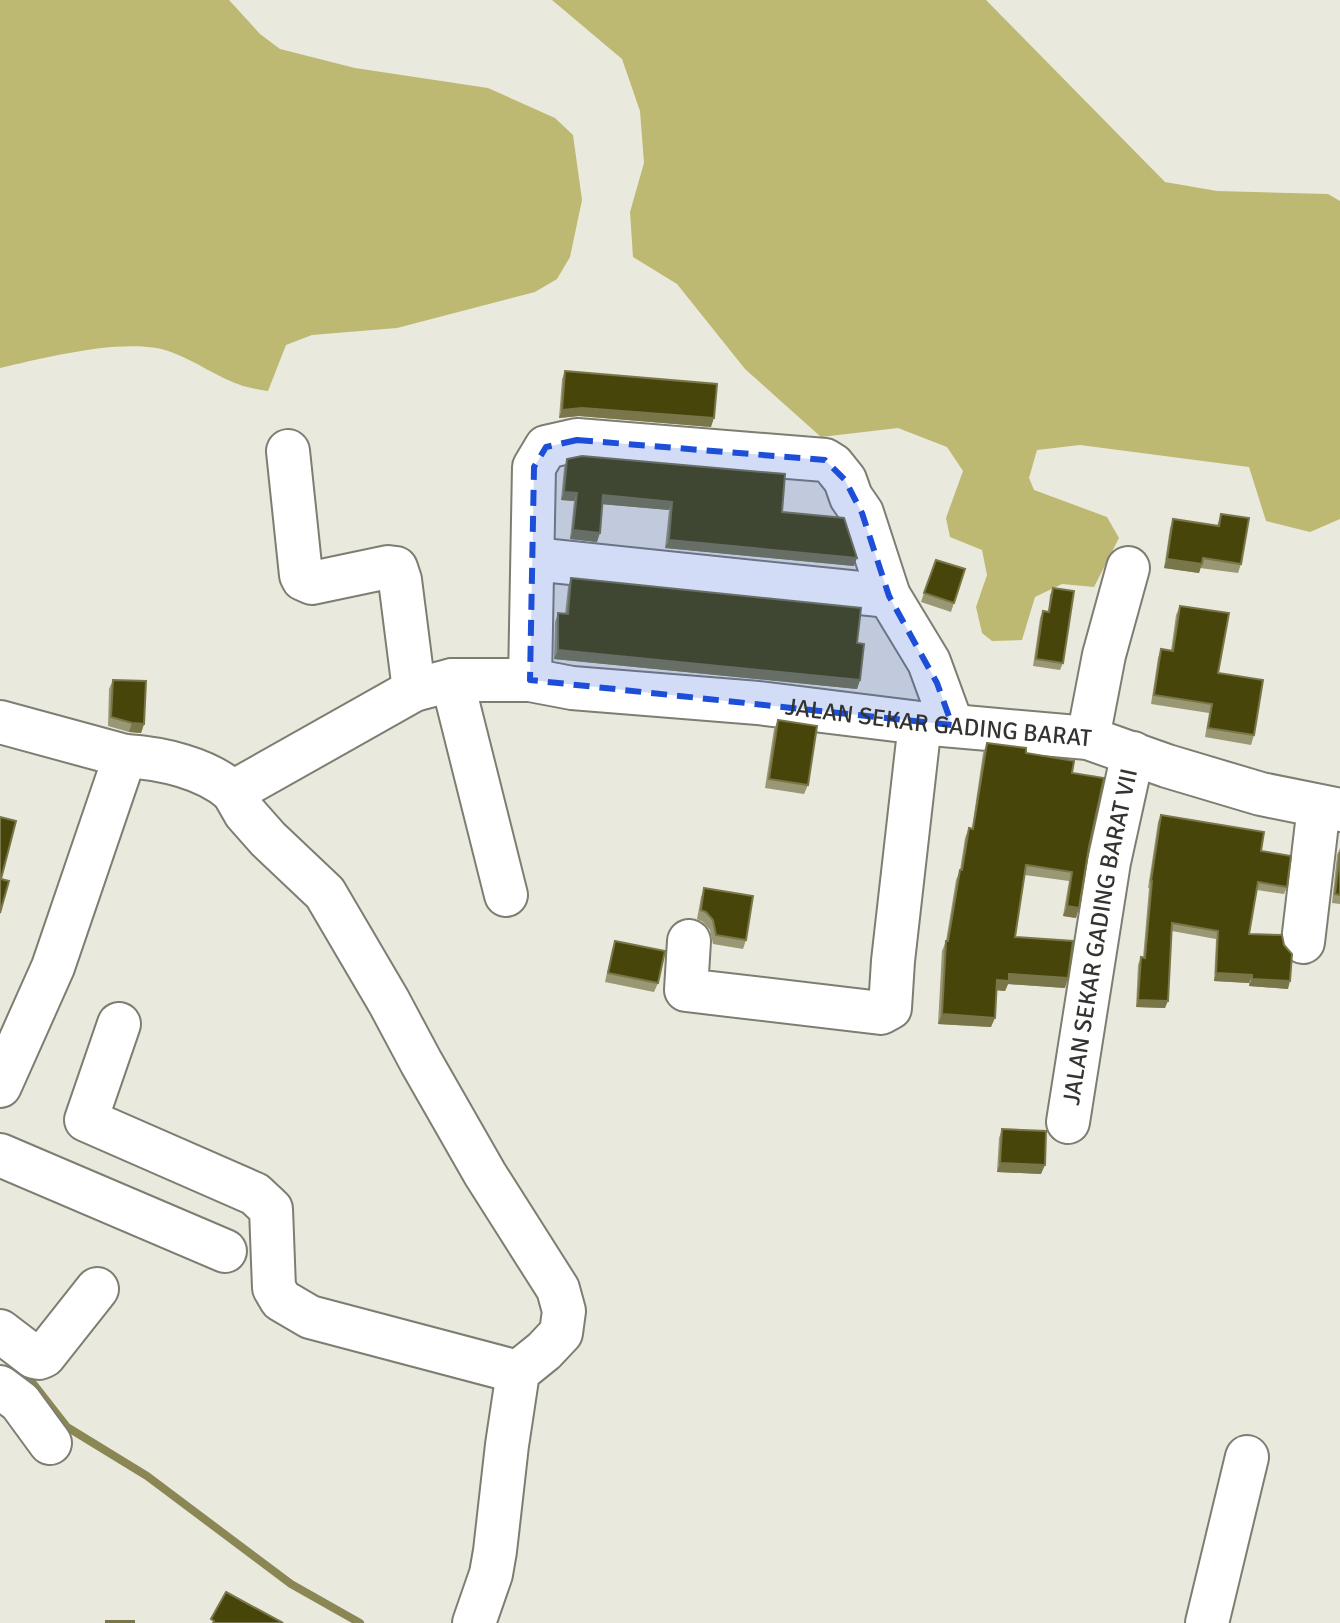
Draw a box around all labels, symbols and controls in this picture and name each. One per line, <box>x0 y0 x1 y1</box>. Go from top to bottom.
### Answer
street label: JALAN SEKAR GADING BARAT <box>784 692 1093 753</box>
street label: JALAN SEKAR GADING BARAT VII <box>1056 766 1144 1107</box>

